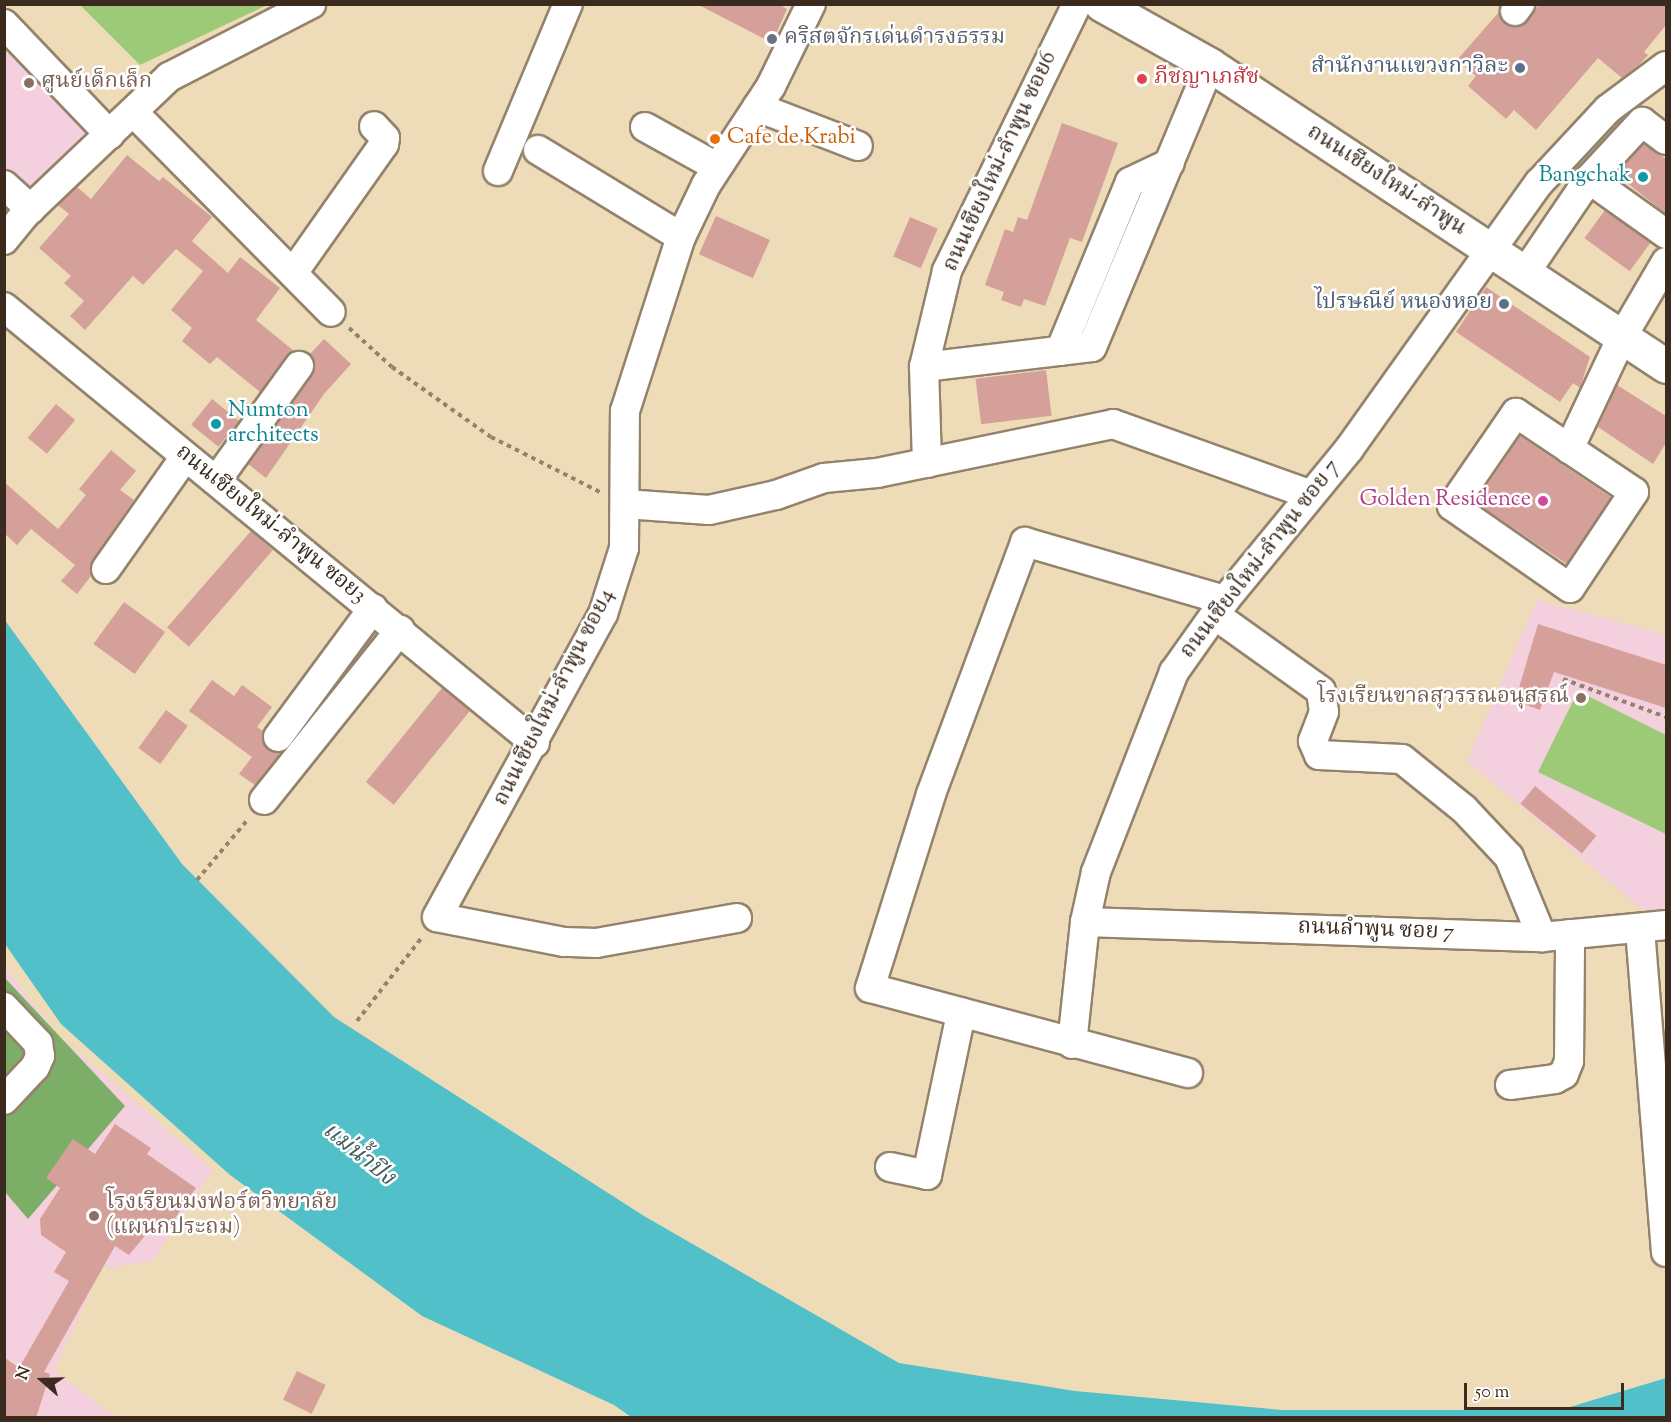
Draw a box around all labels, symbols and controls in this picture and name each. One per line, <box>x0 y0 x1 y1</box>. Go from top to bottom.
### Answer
place label: คริสตจักรเด่นดำรงธรรม <box>784 26 1005 52</box>
marker: คริสตจักรเด่นดำรงธรรม <box>765 32 779 46</box>
street label: ถนนเชียงใหม่-ลำพูน ซอย6 <box>938 48 1064 276</box>
place label: สำนักงานแขวงกาวิละ <box>1311 55 1508 81</box>
marker: สำนักงานแขวงกาวิละ <box>1513 61 1527 75</box>
place label: ภีชญาเภสัช <box>1154 66 1259 92</box>
place label: ศูนย์เด็กเล็ก <box>41 70 152 96</box>
marker: ภีชญาเภสัช <box>1135 72 1149 86</box>
marker: ศูนย์เด็กเล็ก <box>22 76 36 90</box>
street label: ถนนเชียงใหม่-ลำพูน <box>1301 120 1471 242</box>
place label: Cafe de Krabi <box>727 126 856 152</box>
marker: Cafe de Krabi <box>708 132 722 146</box>
place label: Bangchak <box>1539 164 1631 190</box>
marker: Bangchak <box>1636 170 1650 184</box>
place label: ไปรษณีย์ หนองหอย <box>1314 291 1492 317</box>
marker: ไปรษณีย์ หนองหอย <box>1497 297 1511 311</box>
place label: Numton architects <box>228 398 319 450</box>
marker: Numton architects <box>209 417 223 431</box>
street label: ถนนเชียงใหม่-ลำพูน ซอย3 <box>169 440 371 610</box>
street label: ถนนเชียงใหม่-ลำพูน ซอย 7 <box>1175 456 1347 664</box>
place label: Golden Residence <box>1359 488 1531 514</box>
marker: Golden Residence <box>1536 494 1550 508</box>
street label: ถนนเชียงใหม่-ลำพูน ซอย4 <box>489 585 621 811</box>
place label: โรงเรียนขาลสุวรรณอนุสรณ์ <box>1317 685 1569 711</box>
marker: โรงเรียนขาลสุวรรณอนุสรณ์ <box>1574 691 1588 705</box>
street label: ถนนลำพูน ซอย 7 <box>1297 915 1455 947</box>
water label: แม่น้ำปิง <box>316 1117 400 1193</box>
place label: โรงเรียนมงฟอร์ตวิทยาลัย (แผนกประถม) <box>106 1190 337 1242</box>
marker: โรงเรียนมงฟอร์ตวิทยาลัย (แผนกประถม) <box>87 1209 101 1223</box>
north arrow <box>12 1350 72 1410</box>
text: N <box>12 1364 38 1384</box>
scale bar <box>1467 1371 1628 1409</box>
text: 50 m <box>1475 1380 1509 1406</box>

